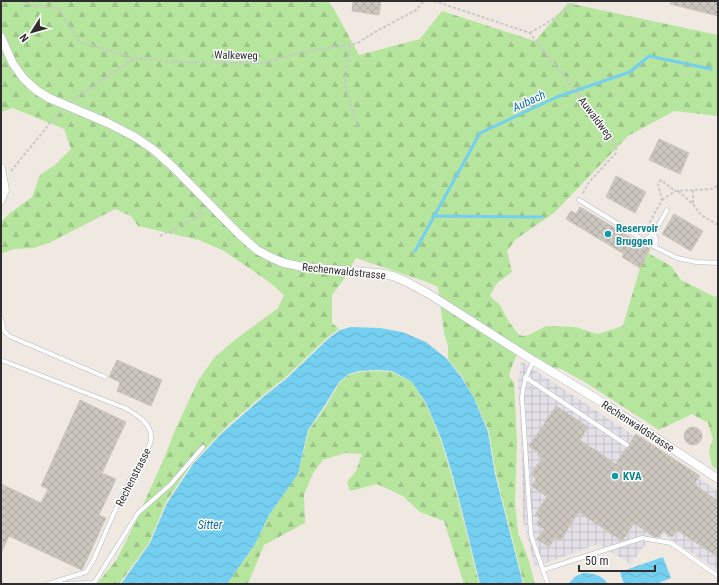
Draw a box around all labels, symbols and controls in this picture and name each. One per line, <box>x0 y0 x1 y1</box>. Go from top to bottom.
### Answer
north arrow <box>12 12 52 52</box>
text: N <box>17 31 32 44</box>
street label: Walkeweg <box>214 49 258 62</box>
water label: Aubach <box>509 87 548 115</box>
street label: Auwaldweg <box>575 95 616 142</box>
place label: Reservoir Bruggen <box>616 222 658 248</box>
marker: Reservoir Bruggen <box>603 229 613 239</box>
street label: Rechenwaldstrasse <box>301 261 386 282</box>
street label: Rechenwaldstrasse <box>599 398 677 455</box>
street label: Rechenstrasse <box>113 446 154 509</box>
place label: KVA <box>623 470 642 483</box>
marker: KVA <box>610 471 620 481</box>
water label: Sitter <box>198 518 223 532</box>
scale bar <box>579 547 655 573</box>
text: 50 m <box>585 554 609 568</box>

